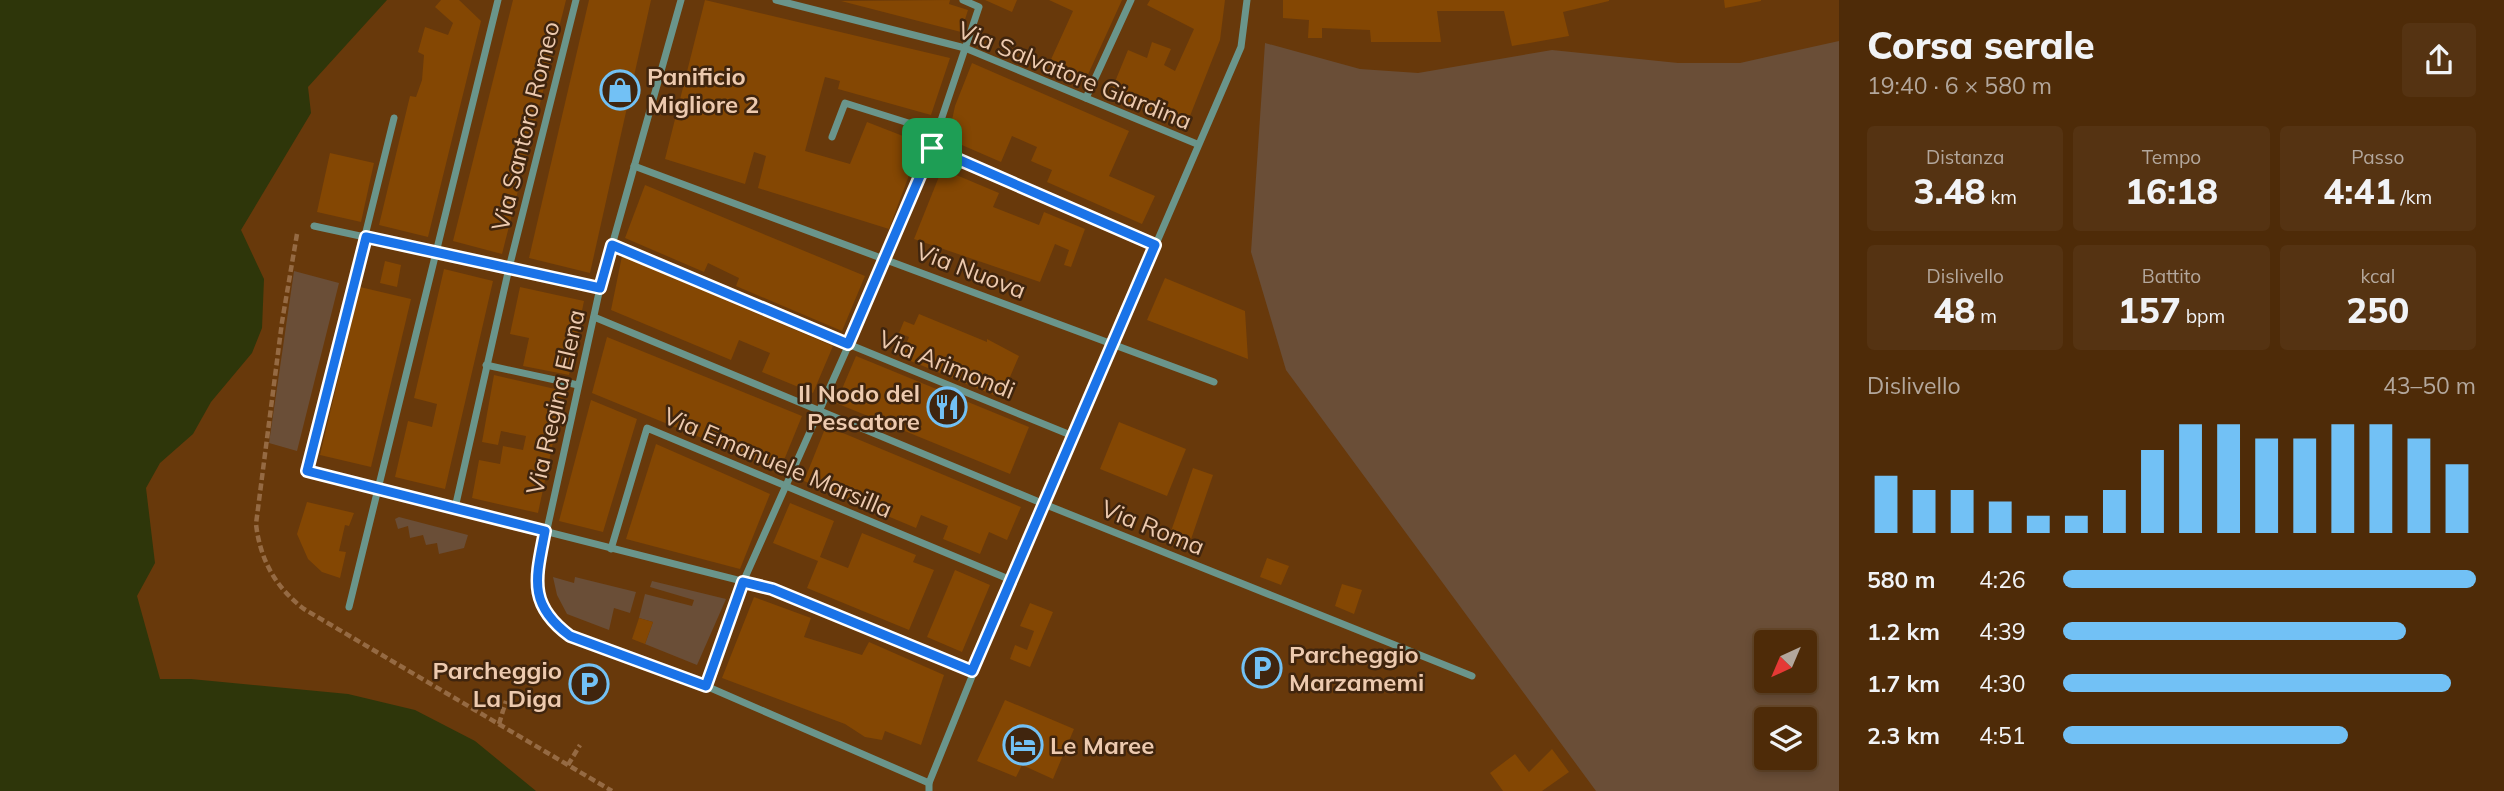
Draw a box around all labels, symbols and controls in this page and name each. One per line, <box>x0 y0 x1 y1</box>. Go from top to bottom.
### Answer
street label: Via Salvatore Giardina <box>954 14 1196 136</box>
street label: Via Santoro Romeo <box>484 18 566 234</box>
text: Corsa serale <box>1867 21 2095 69</box>
button: share <box>2402 23 2476 97</box>
place label: Panificio Migliore 2 <box>647 61 759 119</box>
shop icon: Panificio Migliore 2 <box>599 69 641 111</box>
text: 19:40 · 6 × 580 m <box>1867 71 2052 100</box>
pin <box>902 118 962 178</box>
icon: arrive <box>913 129 951 167</box>
text: Distanza <box>1926 145 2004 169</box>
text: Tempo <box>2142 145 2201 169</box>
text: Passo <box>2351 145 2404 169</box>
text: 3.48 <box>1913 169 1986 213</box>
text: 16:18 <box>2125 169 2218 213</box>
text: 4:41 <box>2323 169 2395 213</box>
text: km <box>1986 185 2017 209</box>
text: /km <box>2395 185 2432 209</box>
street label: Via Nuova <box>912 235 1030 305</box>
text: Dislivello <box>1926 264 2004 288</box>
text: Battito <box>2142 264 2201 288</box>
text: kcal <box>2360 264 2395 288</box>
text: 48 <box>1933 288 1975 332</box>
text: 157 <box>2118 288 2181 332</box>
text: 250 <box>2346 288 2409 332</box>
text: m <box>1975 304 1997 328</box>
text: bpm <box>2181 304 2225 328</box>
street label: Via Regina Elena <box>519 307 591 497</box>
street label: Via Arimondi <box>875 323 1019 405</box>
text: Dislivello <box>1867 371 1961 400</box>
text: 43–50 m <box>2383 371 2476 400</box>
place label: Il Nodo del Pescatore <box>798 378 920 436</box>
restaurant icon: Il Nodo del Pescatore <box>926 386 968 428</box>
street label: Via Emanuele Marsilla <box>659 400 897 524</box>
street label: Via Roma <box>1097 493 1209 561</box>
text: 580 m <box>1867 565 1935 594</box>
text: 4:26 <box>1979 565 2026 594</box>
text: 1.2 km <box>1867 617 1940 646</box>
text: 4:39 <box>1979 617 2026 646</box>
north arrow <box>1754 630 1816 693</box>
map controls <box>1754 630 1817 770</box>
place label: Parcheggio Marzamemi <box>1289 639 1424 697</box>
parking icon: Parcheggio Marzamemi <box>1241 647 1283 689</box>
place label: Parcheggio La Diga <box>432 655 562 713</box>
parking icon: Parcheggio La Diga <box>568 663 610 705</box>
text: 1.7 km <box>1867 669 1940 698</box>
text: 4:30 <box>1979 669 2026 698</box>
button: layers <box>1754 707 1817 770</box>
text: 2.3 km <box>1867 721 1940 750</box>
text: 4:51 <box>1979 721 2026 750</box>
hotel icon: Le Maree <box>1002 724 1044 766</box>
place label: Le Maree <box>1050 730 1154 760</box>

